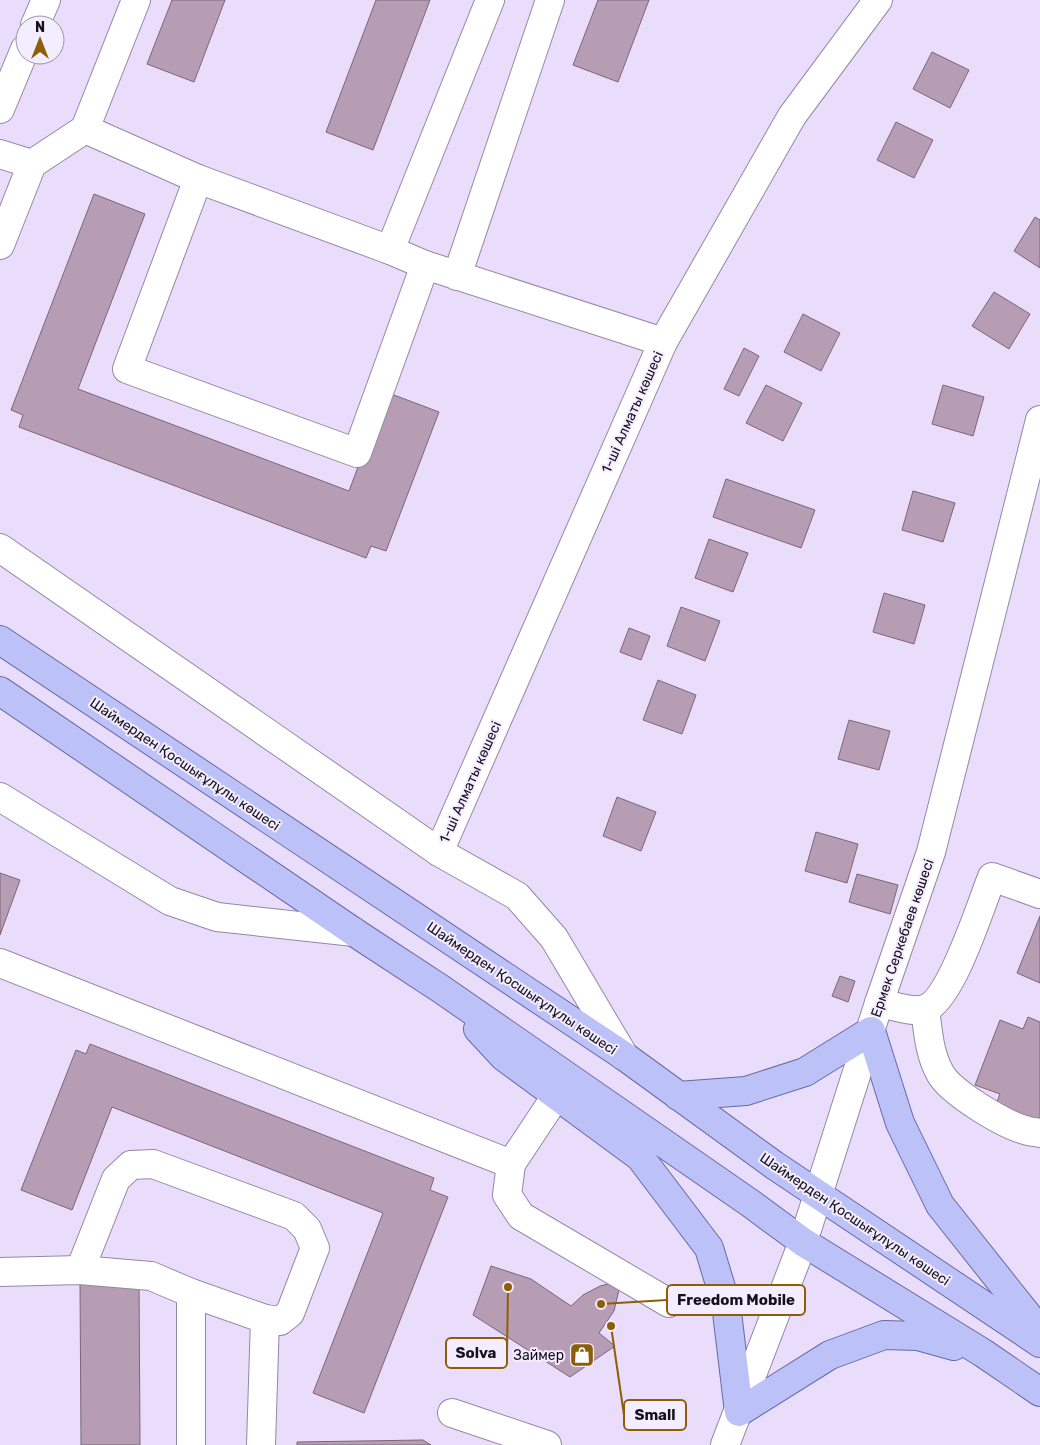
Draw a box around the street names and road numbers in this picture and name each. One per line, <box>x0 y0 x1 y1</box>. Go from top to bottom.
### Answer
street label: 1-ші Алматы көшесі <box>598 349 667 476</box>
street label: Шаймерден Қосшығұлұлы көшесі <box>86 694 283 835</box>
street label: 1-ші Алматы көшесі <box>436 719 505 846</box>
street label: Ермек Серкебаев көшесі <box>867 857 938 1019</box>
street label: Шаймерден Қосшығұлұлы көшесі <box>423 918 620 1059</box>
street label: Шаймерден Қосшығұлұлы көшесі <box>756 1149 953 1290</box>

